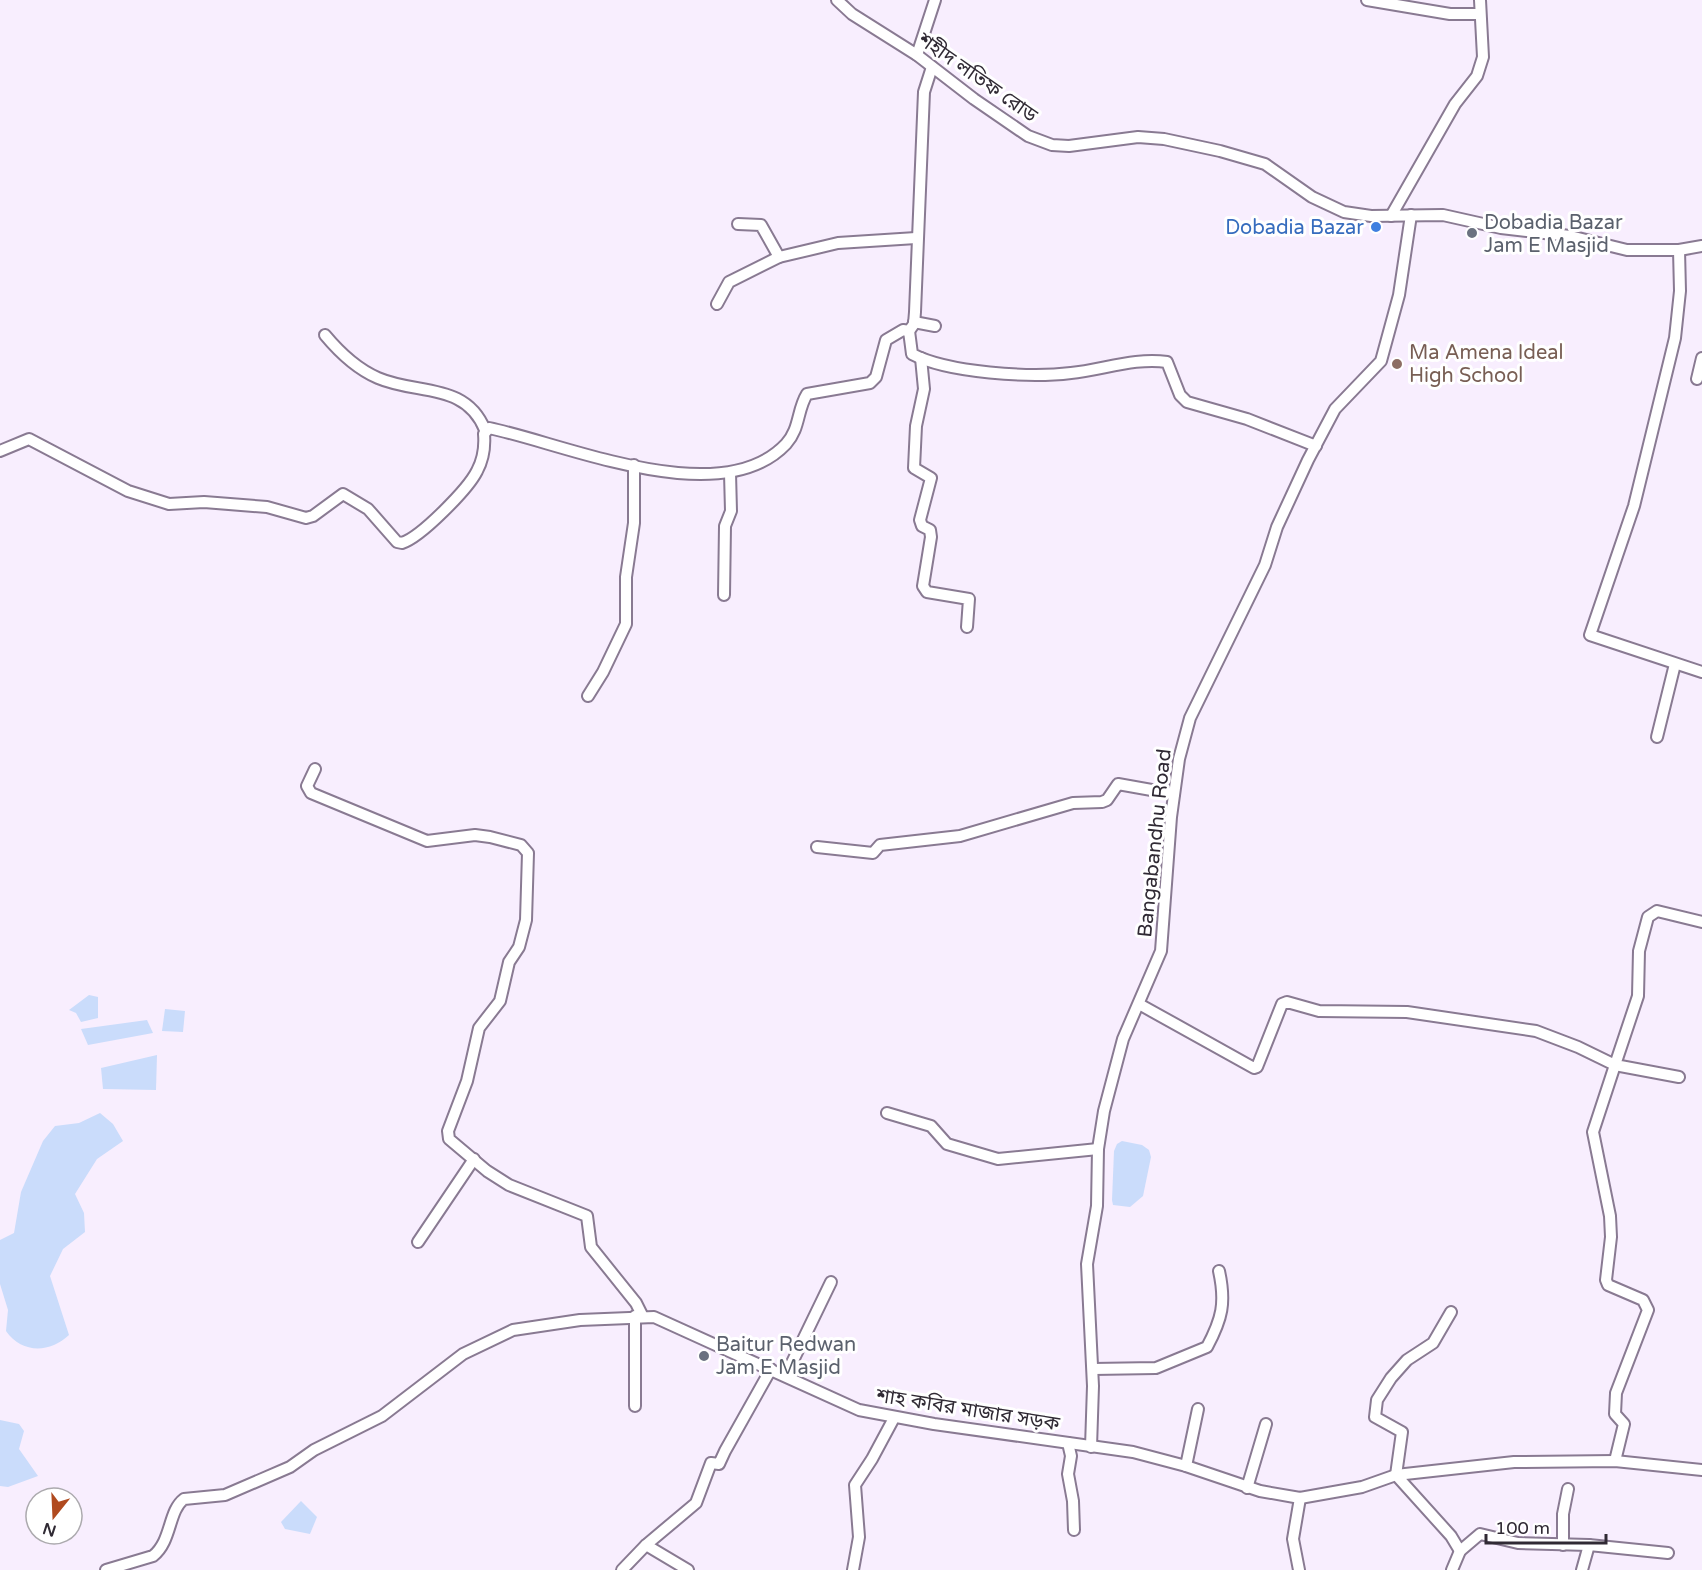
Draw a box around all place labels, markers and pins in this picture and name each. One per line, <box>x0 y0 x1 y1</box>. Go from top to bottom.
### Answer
place label: Dobadia Bazar Jam E Masjid <box>1484 211 1623 258</box>
place label: Dobadia Bazar <box>1225 216 1364 240</box>
marker: Dobadia Bazar <box>1369 220 1383 234</box>
marker: Dobadia Bazar Jam E Masjid <box>1465 226 1479 240</box>
place label: Ma Amena Ideal High School <box>1409 341 1563 388</box>
marker: Ma Amena Ideal High School <box>1390 357 1404 371</box>
place label: Baitur Redwan Jam E Masjid <box>716 1333 856 1380</box>
marker: Baitur Redwan Jam E Masjid <box>697 1349 711 1363</box>

